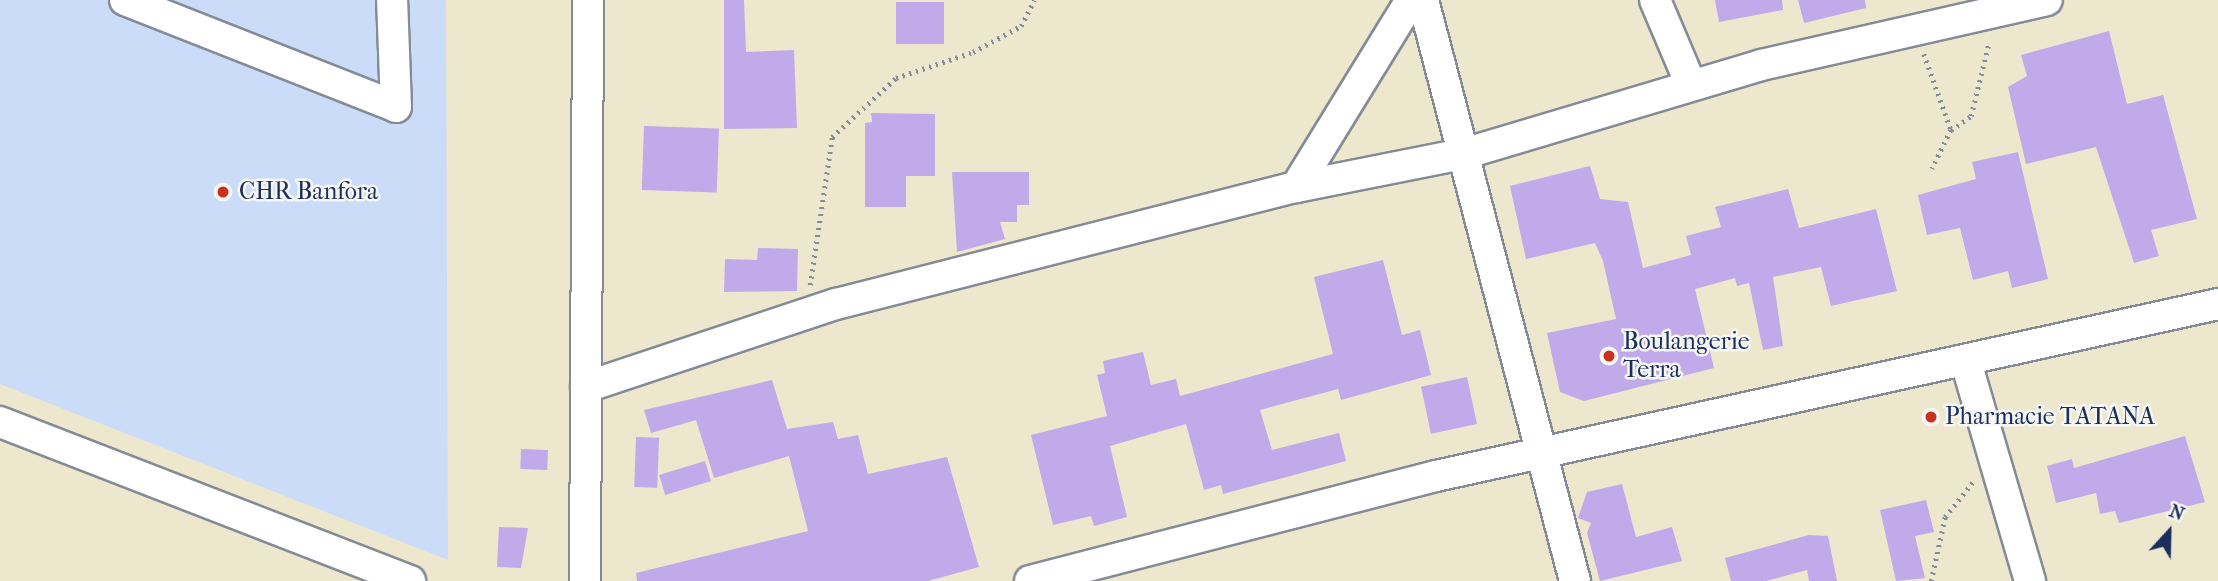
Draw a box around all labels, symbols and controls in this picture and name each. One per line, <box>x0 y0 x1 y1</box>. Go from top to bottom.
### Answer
place label: CHR Banfora <box>239 178 378 206</box>
marker: CHR Banfora <box>213 182 233 202</box>
place label: Boulangerie Terra <box>1623 328 1750 384</box>
marker: Boulangerie Terra <box>1601 348 1617 364</box>
place label: Pharmacie TATANA <box>1945 403 2155 431</box>
marker: Pharmacie TATANA <box>1923 409 1939 425</box>
north arrow <box>2134 497 2204 567</box>
text: N <box>2166 500 2188 525</box>

